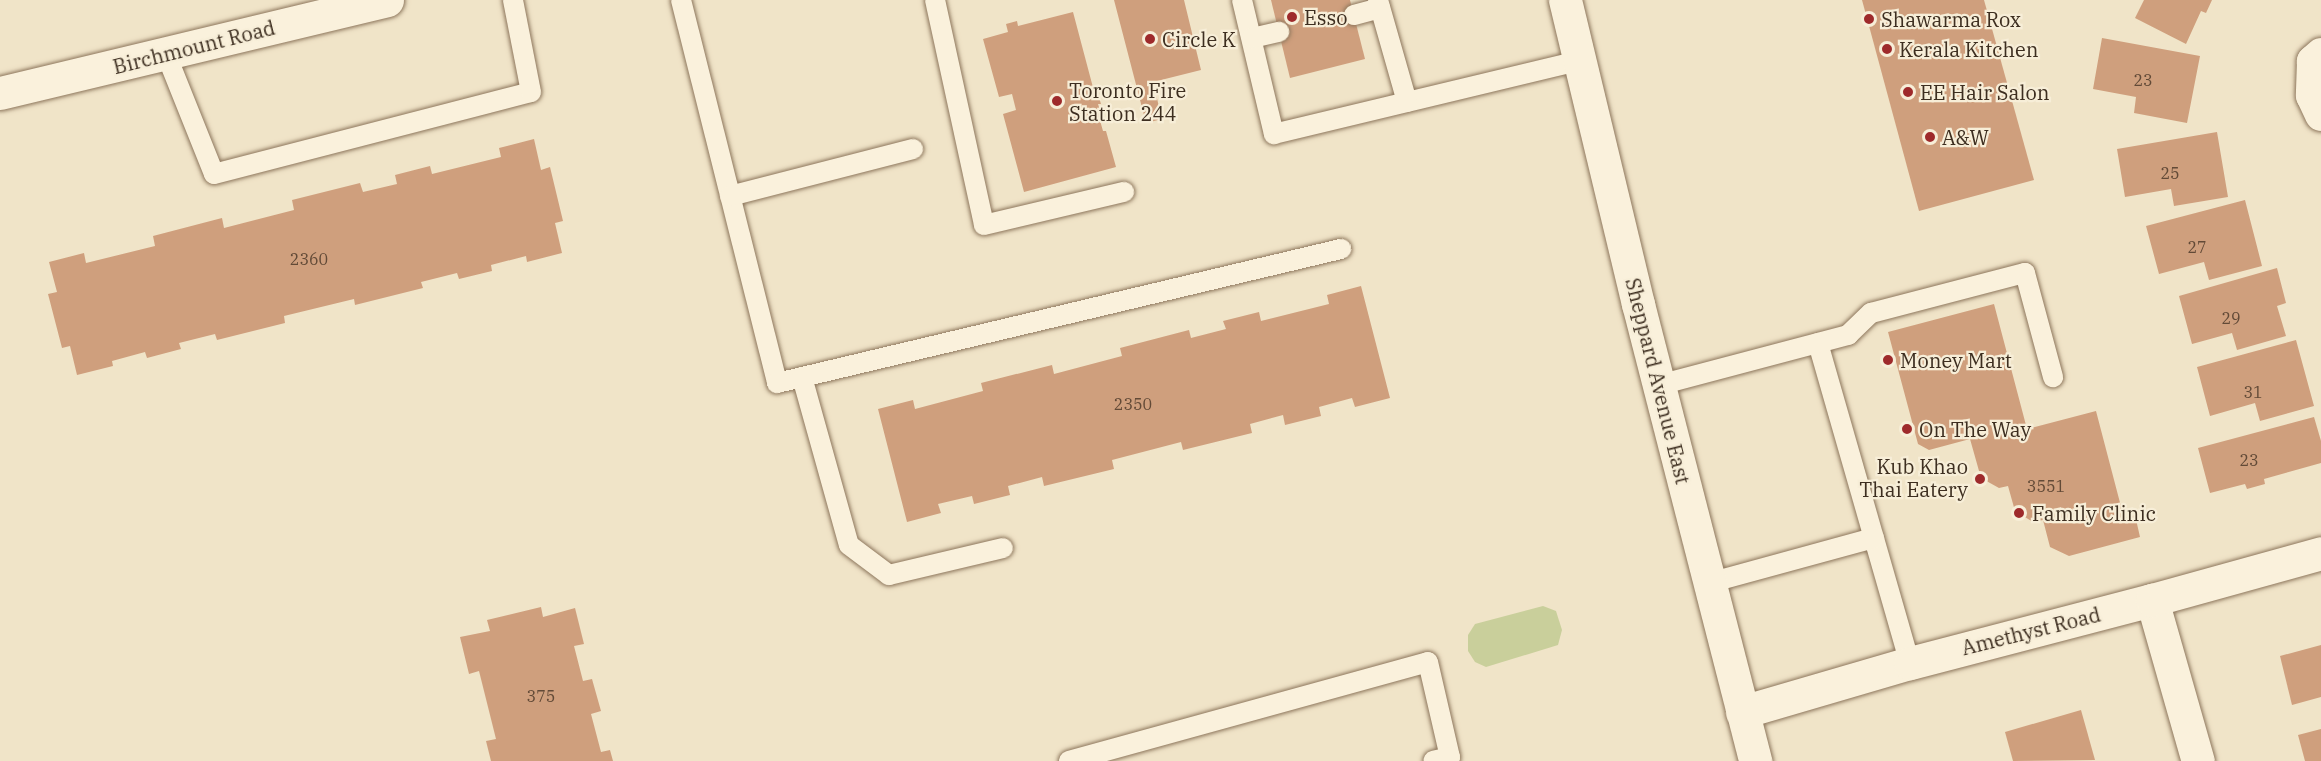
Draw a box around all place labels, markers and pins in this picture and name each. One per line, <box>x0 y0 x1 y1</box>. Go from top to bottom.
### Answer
place label: Esso <box>1304 5 1347 29</box>
place label: Shawarma Rox <box>1881 7 2021 31</box>
marker: Esso <box>1285 10 1299 24</box>
marker: Shawarma Rox <box>1862 12 1876 26</box>
place label: Circle K <box>1162 27 1236 51</box>
marker: Circle K <box>1143 32 1157 46</box>
place label: Kerala Kitchen <box>1899 37 2038 61</box>
marker: Kerala Kitchen <box>1880 42 1894 56</box>
place label: Toronto Fire Station 244 <box>1069 78 1186 125</box>
place label: EE Hair Salon <box>1920 80 2049 104</box>
marker: EE Hair Salon <box>1901 85 1915 99</box>
marker: Toronto Fire Station 244 <box>1050 94 1064 108</box>
place label: A&W <box>1942 125 1989 149</box>
marker: A&W <box>1923 130 1937 144</box>
place label: Money Mart <box>1900 348 2012 372</box>
marker: Money Mart <box>1881 353 1895 367</box>
place label: On The Way <box>1919 417 2031 441</box>
marker: On The Way <box>1900 422 1914 436</box>
place label: Kub Khao Thai Eatery <box>1859 455 1968 502</box>
marker: Kub Khao Thai Eatery <box>1973 472 1987 486</box>
place label: Family Clinic <box>2032 501 2156 525</box>
marker: Family Clinic <box>2010 504 2028 522</box>

